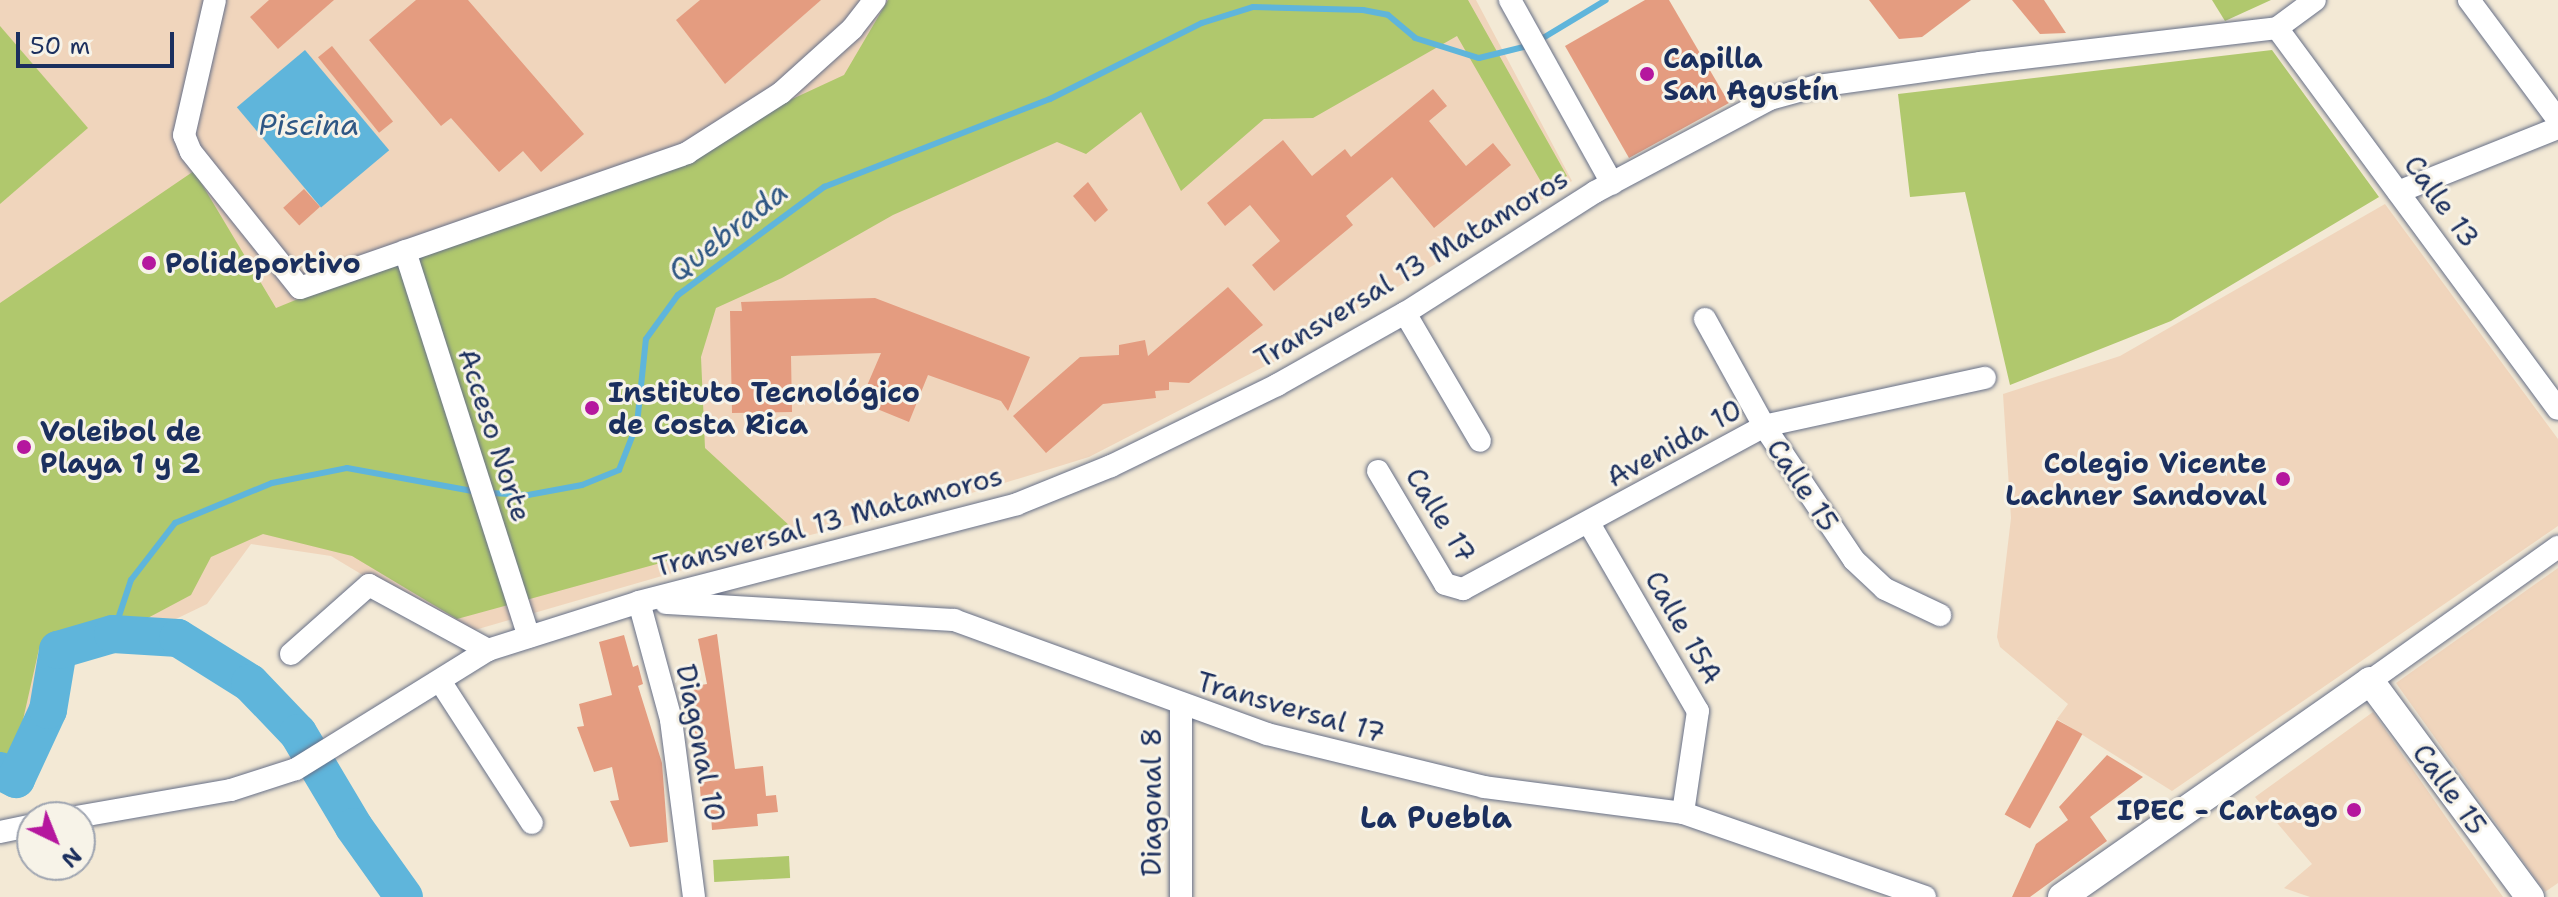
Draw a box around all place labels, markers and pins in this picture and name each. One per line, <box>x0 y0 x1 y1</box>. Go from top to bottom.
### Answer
place label: Capilla San Agustín <box>1663 41 1839 107</box>
marker: Capilla San Agustín <box>1638 65 1656 83</box>
place label: Polideportivo <box>165 246 361 280</box>
marker: Polideportivo <box>140 254 158 272</box>
place label: Instituto Tecnológico de Costa Rica <box>608 375 920 441</box>
marker: Instituto Tecnológico de Costa Rica <box>583 399 601 417</box>
place label: Voleibol de Playa 1 y 2 <box>40 414 202 480</box>
marker: Voleibol de Playa 1 y 2 <box>15 438 33 456</box>
place label: Colegio Vicente Lachner Sandoval <box>2005 446 2267 512</box>
marker: Colegio Vicente Lachner Sandoval <box>2274 470 2292 488</box>
place label: IPEC - Cartago <box>2117 793 2338 827</box>
marker: IPEC - Cartago <box>2345 801 2363 819</box>

